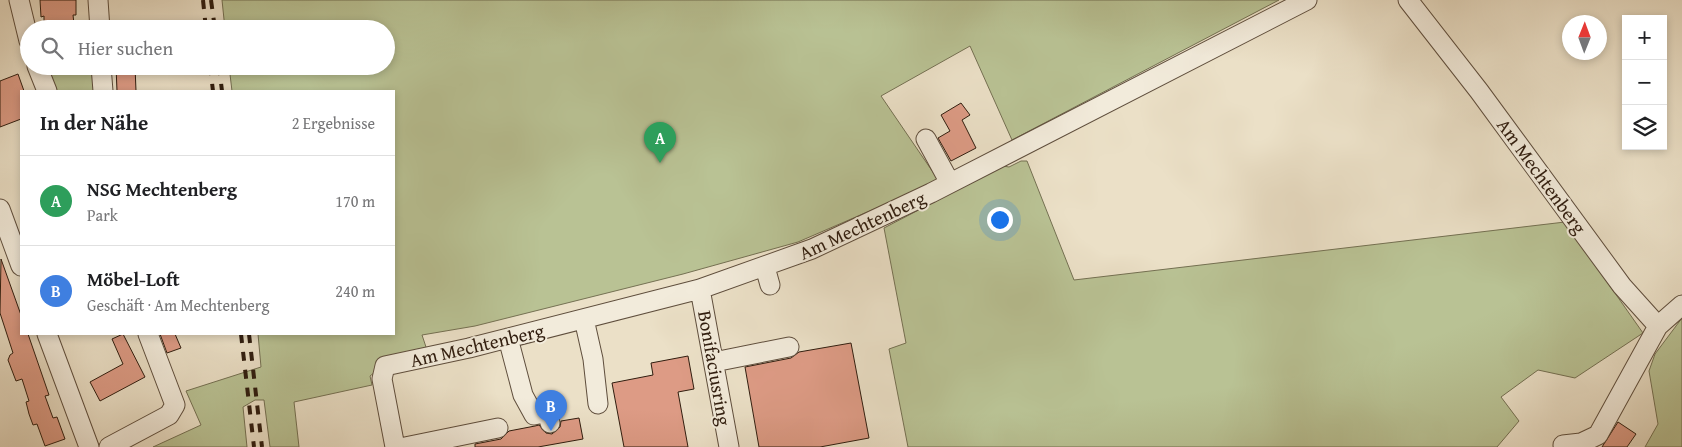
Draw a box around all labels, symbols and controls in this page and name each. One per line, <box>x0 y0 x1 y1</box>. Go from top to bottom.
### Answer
north arrow <box>1562 15 1607 60</box>
map controls <box>1622 15 1667 150</box>
button: + <box>1622 15 1667 60</box>
search box <box>20 20 395 75</box>
icon: search <box>38 34 66 62</box>
text: Hier suchen <box>78 34 173 62</box>
button: − <box>1622 60 1667 105</box>
button: layers <box>1622 105 1667 150</box>
text: In der Nähe <box>40 107 148 138</box>
text: 2 Ergebnisse <box>292 111 375 135</box>
street label: Am Mechtenberg <box>1490 112 1594 240</box>
pin: A <box>644 122 676 163</box>
text: NSG Mechtenberg <box>87 175 237 203</box>
street label: Am Mechtenberg <box>794 183 930 267</box>
text: A <box>51 189 61 213</box>
text: 170 m <box>335 189 375 213</box>
text: Park <box>87 203 118 227</box>
your location <box>987 207 1013 233</box>
text: Möbel-Loft <box>87 265 180 293</box>
text: B <box>51 279 61 303</box>
text: 240 m <box>335 279 375 303</box>
text: Geschäft · Am Mechtenberg <box>87 293 269 317</box>
street label: Bonifaciusring <box>691 308 739 428</box>
street label: Am Mechtenberg <box>407 316 547 374</box>
pin: B <box>535 390 567 431</box>

